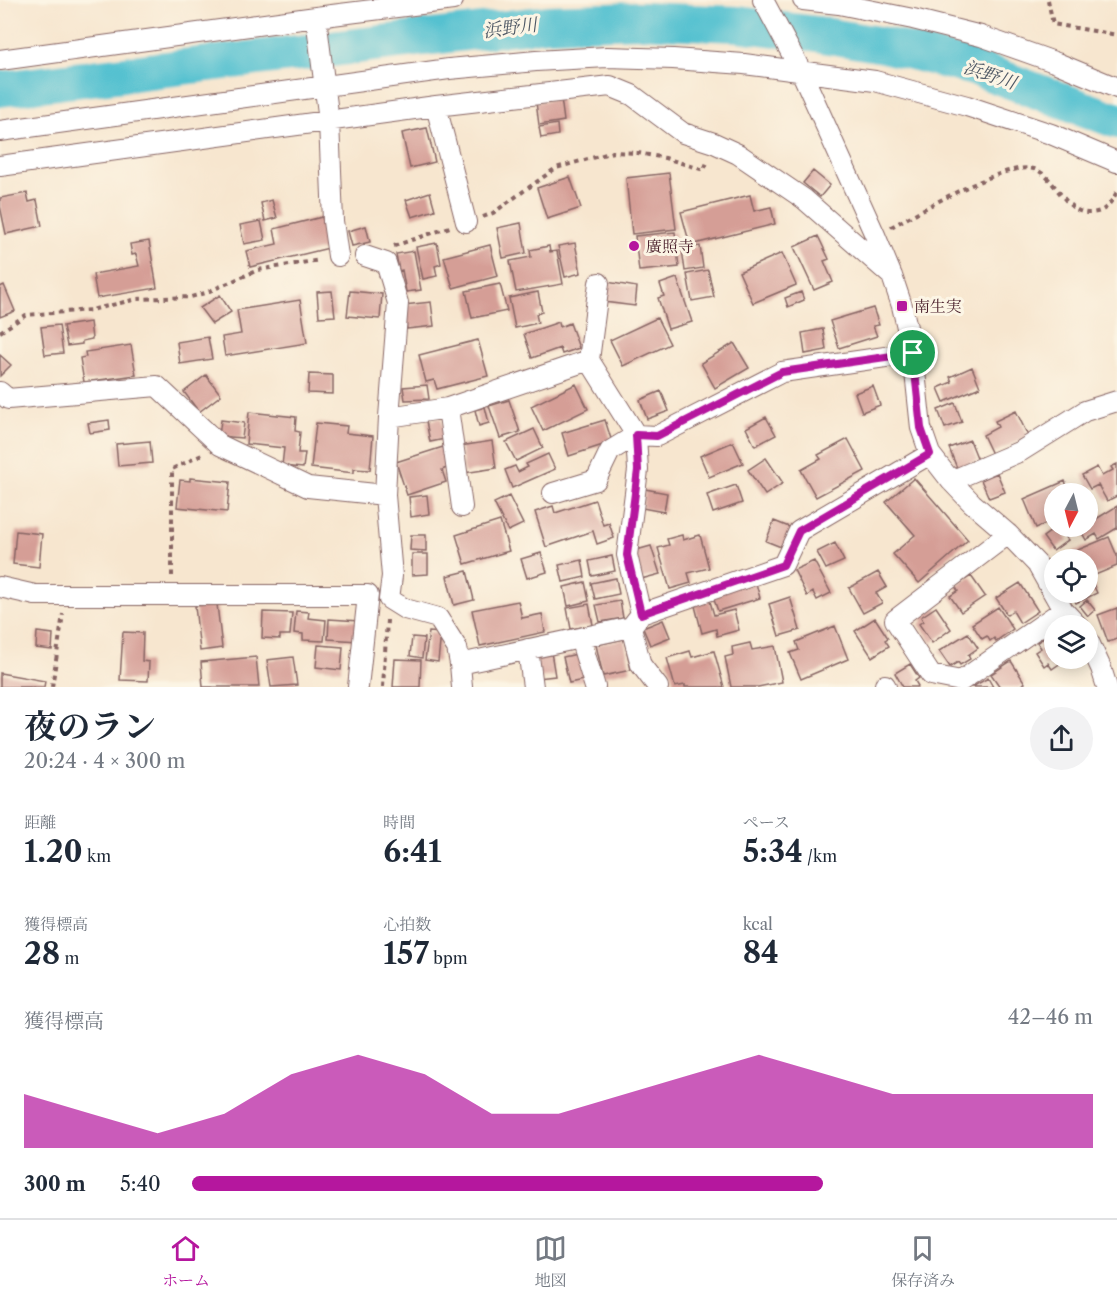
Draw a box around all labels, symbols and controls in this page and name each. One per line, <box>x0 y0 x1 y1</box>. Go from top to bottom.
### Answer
water label: 浜野川 <box>482 14 540 42</box>
water label: 浜野川 <box>961 56 1021 95</box>
place label: 廣照寺 <box>646 236 694 256</box>
marker: 廣照寺 <box>627 239 641 253</box>
place label: 南生実 <box>914 296 962 316</box>
marker: 南生実 <box>895 299 909 313</box>
pin <box>887 327 938 378</box>
icon: arrive <box>896 336 929 369</box>
north arrow <box>1044 483 1098 537</box>
map controls <box>1044 483 1098 669</box>
button: locate <box>1044 549 1098 603</box>
button: layers <box>1044 615 1098 669</box>
text: 夜のラン <box>24 706 156 747</box>
button: share <box>1030 707 1093 770</box>
text: 20:24 · 4 × 300 m <box>24 749 185 773</box>
text: 距離 <box>24 812 56 832</box>
text: 時間 <box>383 812 415 832</box>
text: ペース <box>743 812 790 832</box>
text: 1.20 <box>24 833 83 870</box>
text: 6:41 <box>383 833 441 870</box>
text: 5:34 <box>743 833 803 870</box>
text: km <box>83 846 111 866</box>
text: /km <box>803 846 837 866</box>
text: 獲得標高 <box>24 914 88 934</box>
text: 心拍数 <box>383 914 431 934</box>
text: kcal <box>743 914 773 934</box>
text: 84 <box>743 934 779 971</box>
text: 28 <box>24 935 60 972</box>
text: 157 <box>383 935 429 972</box>
text: m <box>60 948 79 968</box>
text: bpm <box>429 948 468 968</box>
text: 42–46 m <box>1008 1005 1093 1029</box>
text: 獲得標高 <box>24 1009 104 1033</box>
text: 300 m <box>24 1172 86 1196</box>
text: 5:40 <box>120 1172 161 1196</box>
tab: ホーム <box>162 1232 210 1291</box>
tab: 地図 <box>534 1232 567 1291</box>
tab: 保存済み <box>891 1232 955 1291</box>

